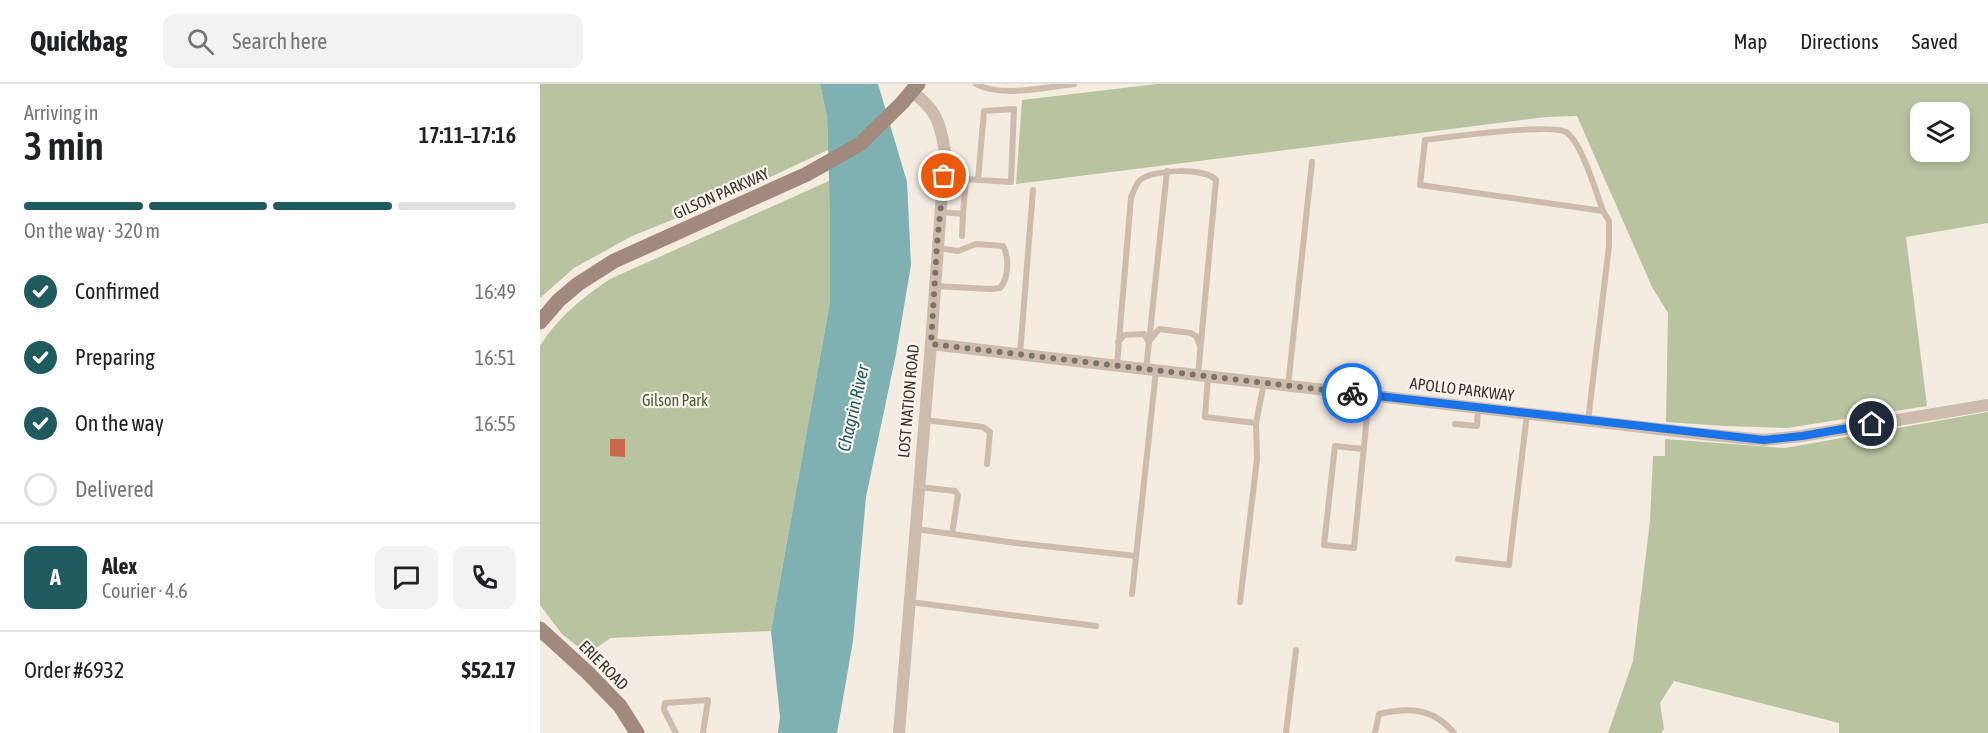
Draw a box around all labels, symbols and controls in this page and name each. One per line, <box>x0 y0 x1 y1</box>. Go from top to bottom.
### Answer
search box <box>163 14 583 68</box>
text: Quickbag <box>30 25 127 57</box>
icon: search <box>184 25 217 58</box>
text: Search here <box>232 28 327 54</box>
text: Map <box>1733 29 1767 53</box>
text: Directions <box>1800 29 1879 53</box>
text: Saved <box>1912 29 1958 53</box>
text: Arriving in <box>24 101 98 124</box>
map controls <box>1910 102 1970 162</box>
button: layers <box>1910 102 1970 162</box>
text: 17:11–17:16 <box>419 122 516 148</box>
text: 3 min <box>24 124 104 168</box>
pin <box>918 150 969 201</box>
icon: bag <box>927 159 960 192</box>
street label: GILSON PARKWAY <box>670 164 772 222</box>
text: On the way · 320 m <box>24 219 160 242</box>
icon: check <box>24 275 57 308</box>
text: Confirmed <box>75 278 160 304</box>
text: 16:49 <box>475 280 516 303</box>
icon: check <box>24 341 57 374</box>
street label: LOST NATION ROAD <box>894 343 922 458</box>
text: Preparing <box>75 344 155 370</box>
text: 16:51 <box>475 346 516 369</box>
water label: Chagrin River <box>833 362 873 453</box>
courier <box>1322 363 1382 423</box>
street label: APOLLO PARKWAY <box>1409 374 1516 404</box>
icon: bike <box>1336 377 1369 410</box>
park label: Gilson Park <box>642 391 708 409</box>
pin <box>1846 398 1897 449</box>
icon: check <box>24 407 57 440</box>
icon: home <box>1855 407 1888 440</box>
text: On the way <box>75 410 164 436</box>
text: 16:55 <box>475 412 516 435</box>
text: Delivered <box>75 476 154 502</box>
button: chat <box>375 546 438 609</box>
button: phone <box>453 546 516 609</box>
text: Alex <box>102 553 137 579</box>
text: A <box>50 564 61 590</box>
text: Courier · 4.6 <box>102 579 188 602</box>
street label: ERIE ROAD <box>576 637 632 693</box>
text: Order #6932 <box>24 657 124 683</box>
text: $52.17 <box>461 657 516 683</box>

